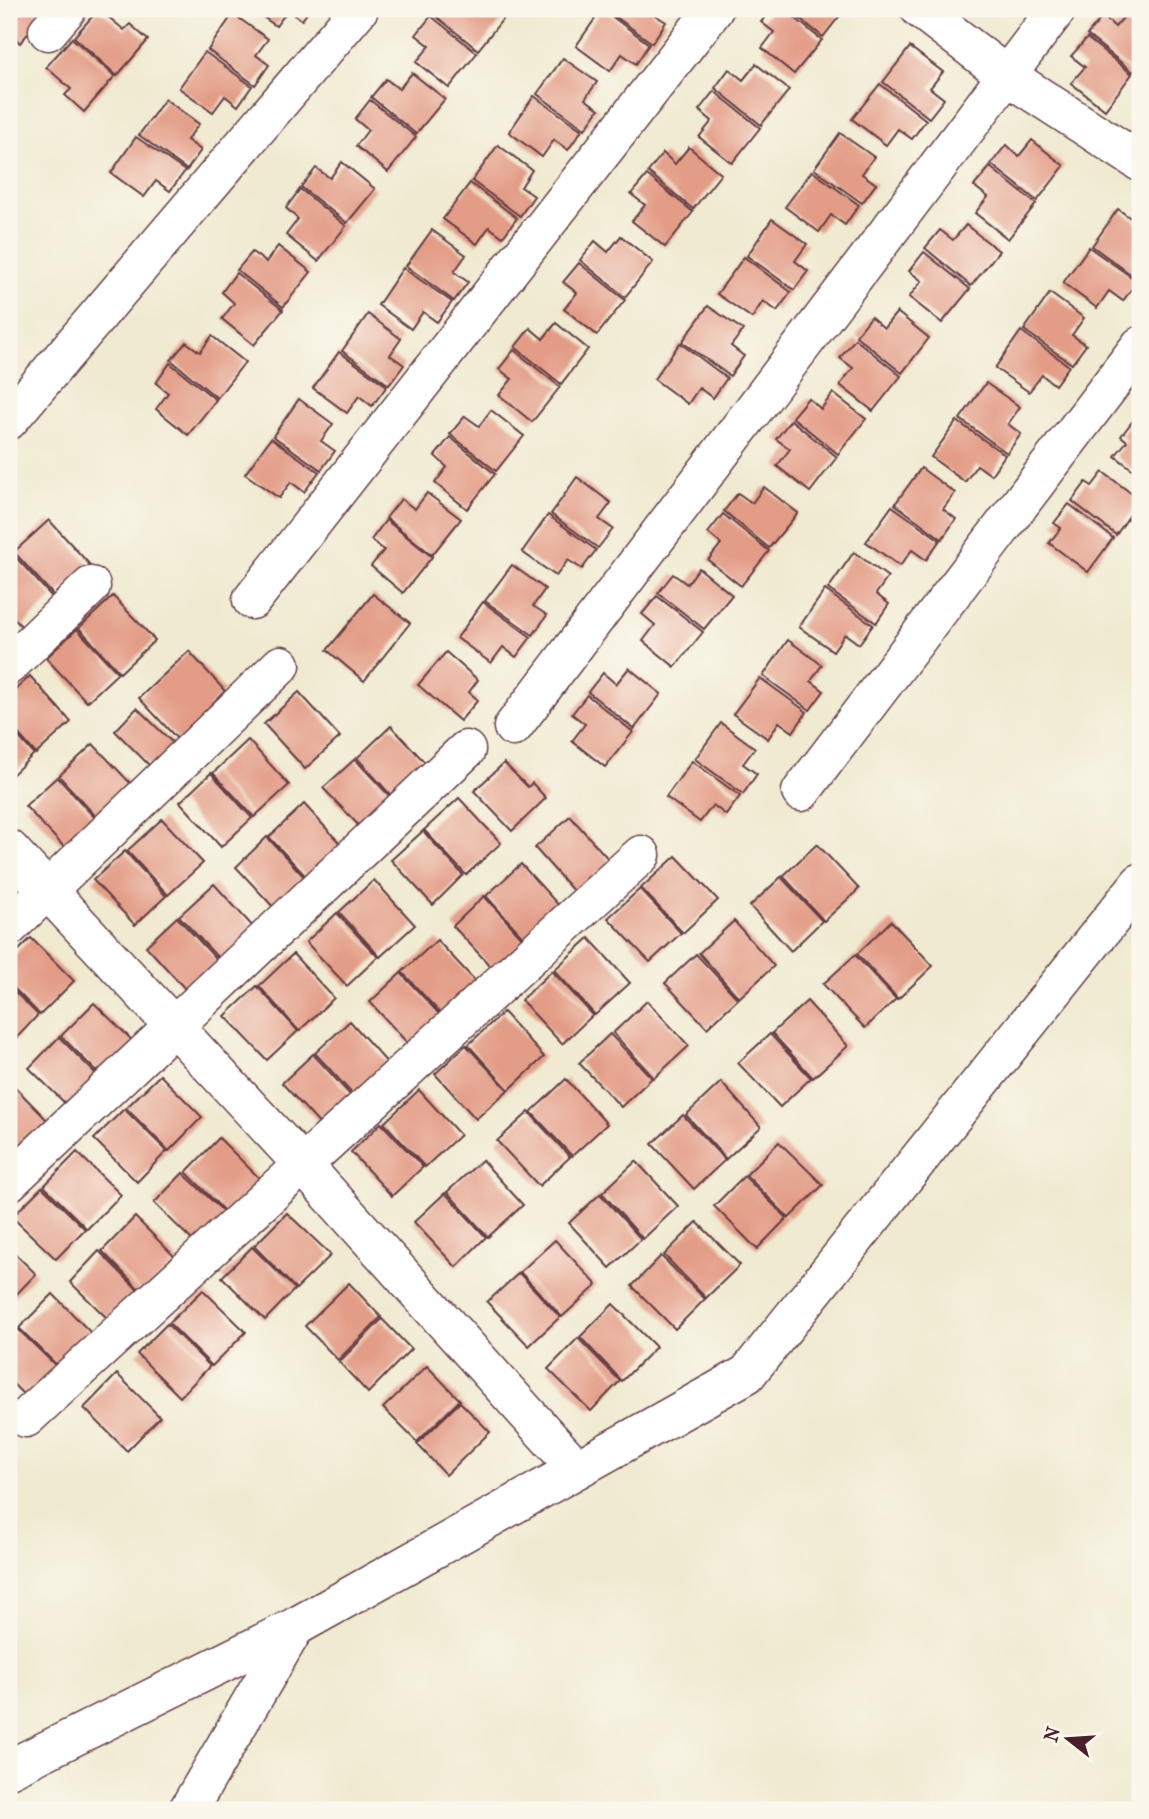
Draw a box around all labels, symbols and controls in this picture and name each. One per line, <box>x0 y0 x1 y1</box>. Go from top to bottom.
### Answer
north arrow <box>1034 1703 1104 1773</box>
text: N <box>1040 1724 1065 1744</box>

